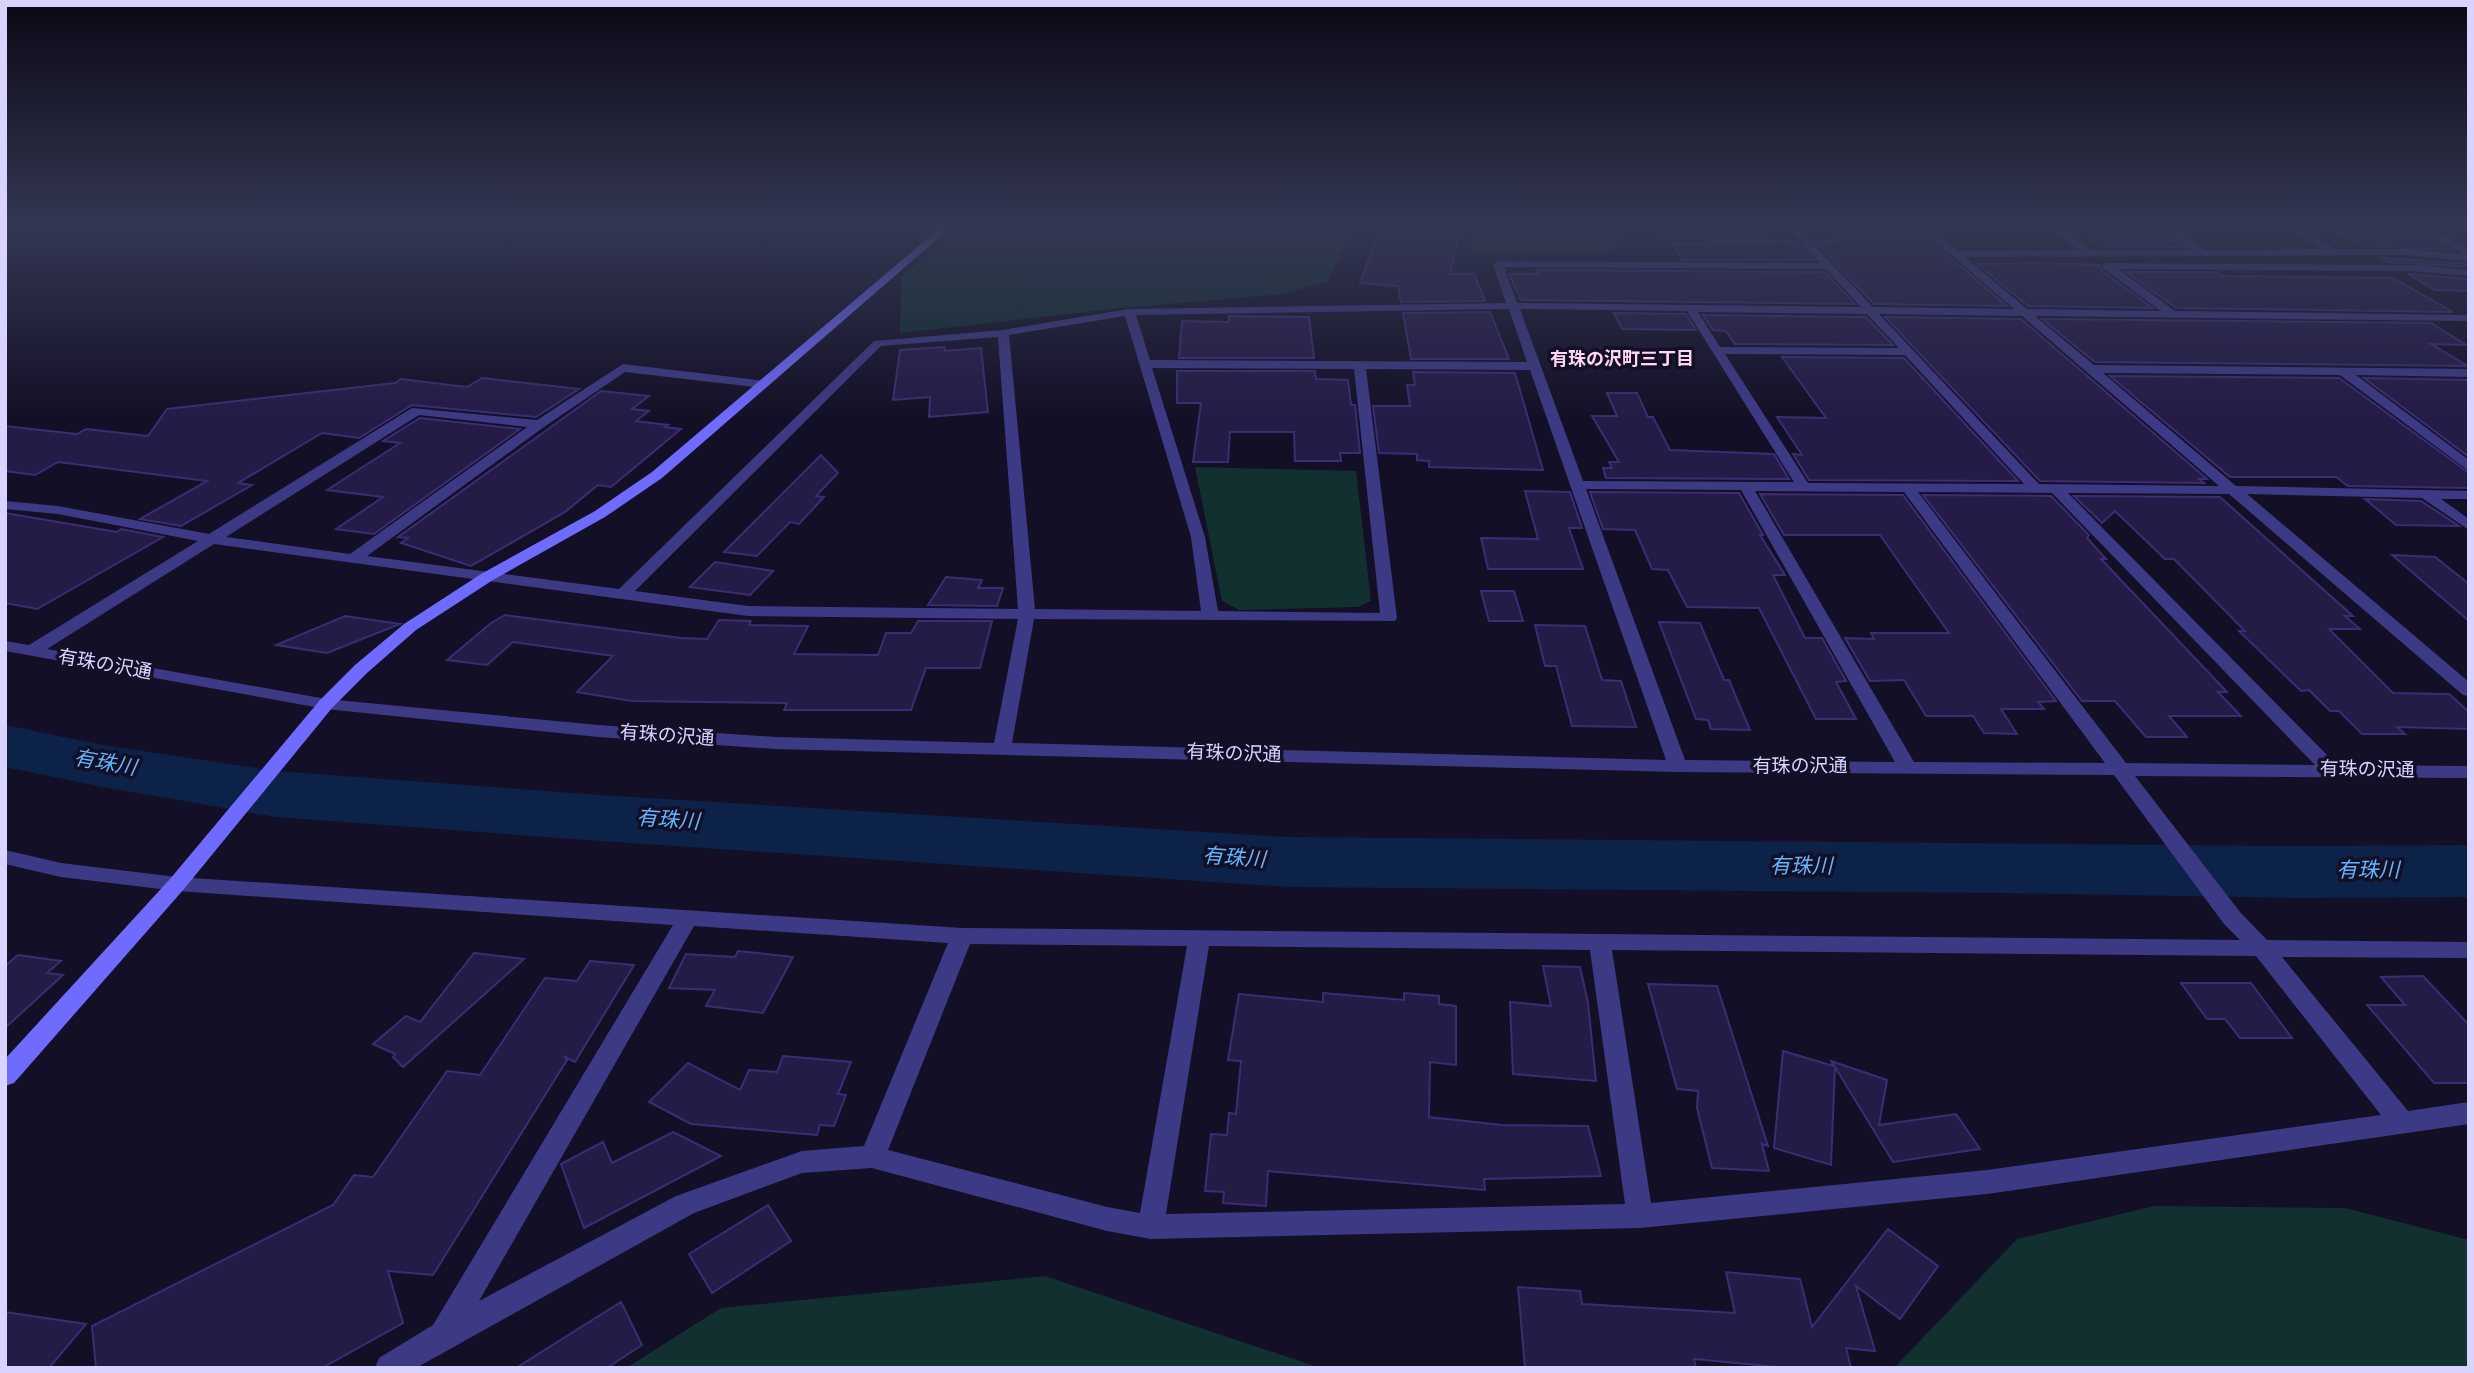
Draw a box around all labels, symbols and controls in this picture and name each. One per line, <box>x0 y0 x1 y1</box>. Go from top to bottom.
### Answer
district label: 有珠の沢町三丁目 <box>1550 349 1694 370</box>
street label: 有珠の沢通 <box>56 645 154 685</box>
street label: 有珠の沢通 <box>619 721 715 751</box>
street label: 有珠の沢通 <box>1186 741 1282 767</box>
water label: 有珠川 <box>72 745 140 781</box>
street label: 有珠の沢通 <box>1752 755 1848 778</box>
street label: 有珠の沢通 <box>2319 758 2415 782</box>
water label: 有珠川 <box>636 805 702 835</box>
water label: 有珠川 <box>1202 843 1268 873</box>
water label: 有珠川 <box>1770 854 1834 879</box>
water label: 有珠川 <box>2337 858 2401 883</box>

